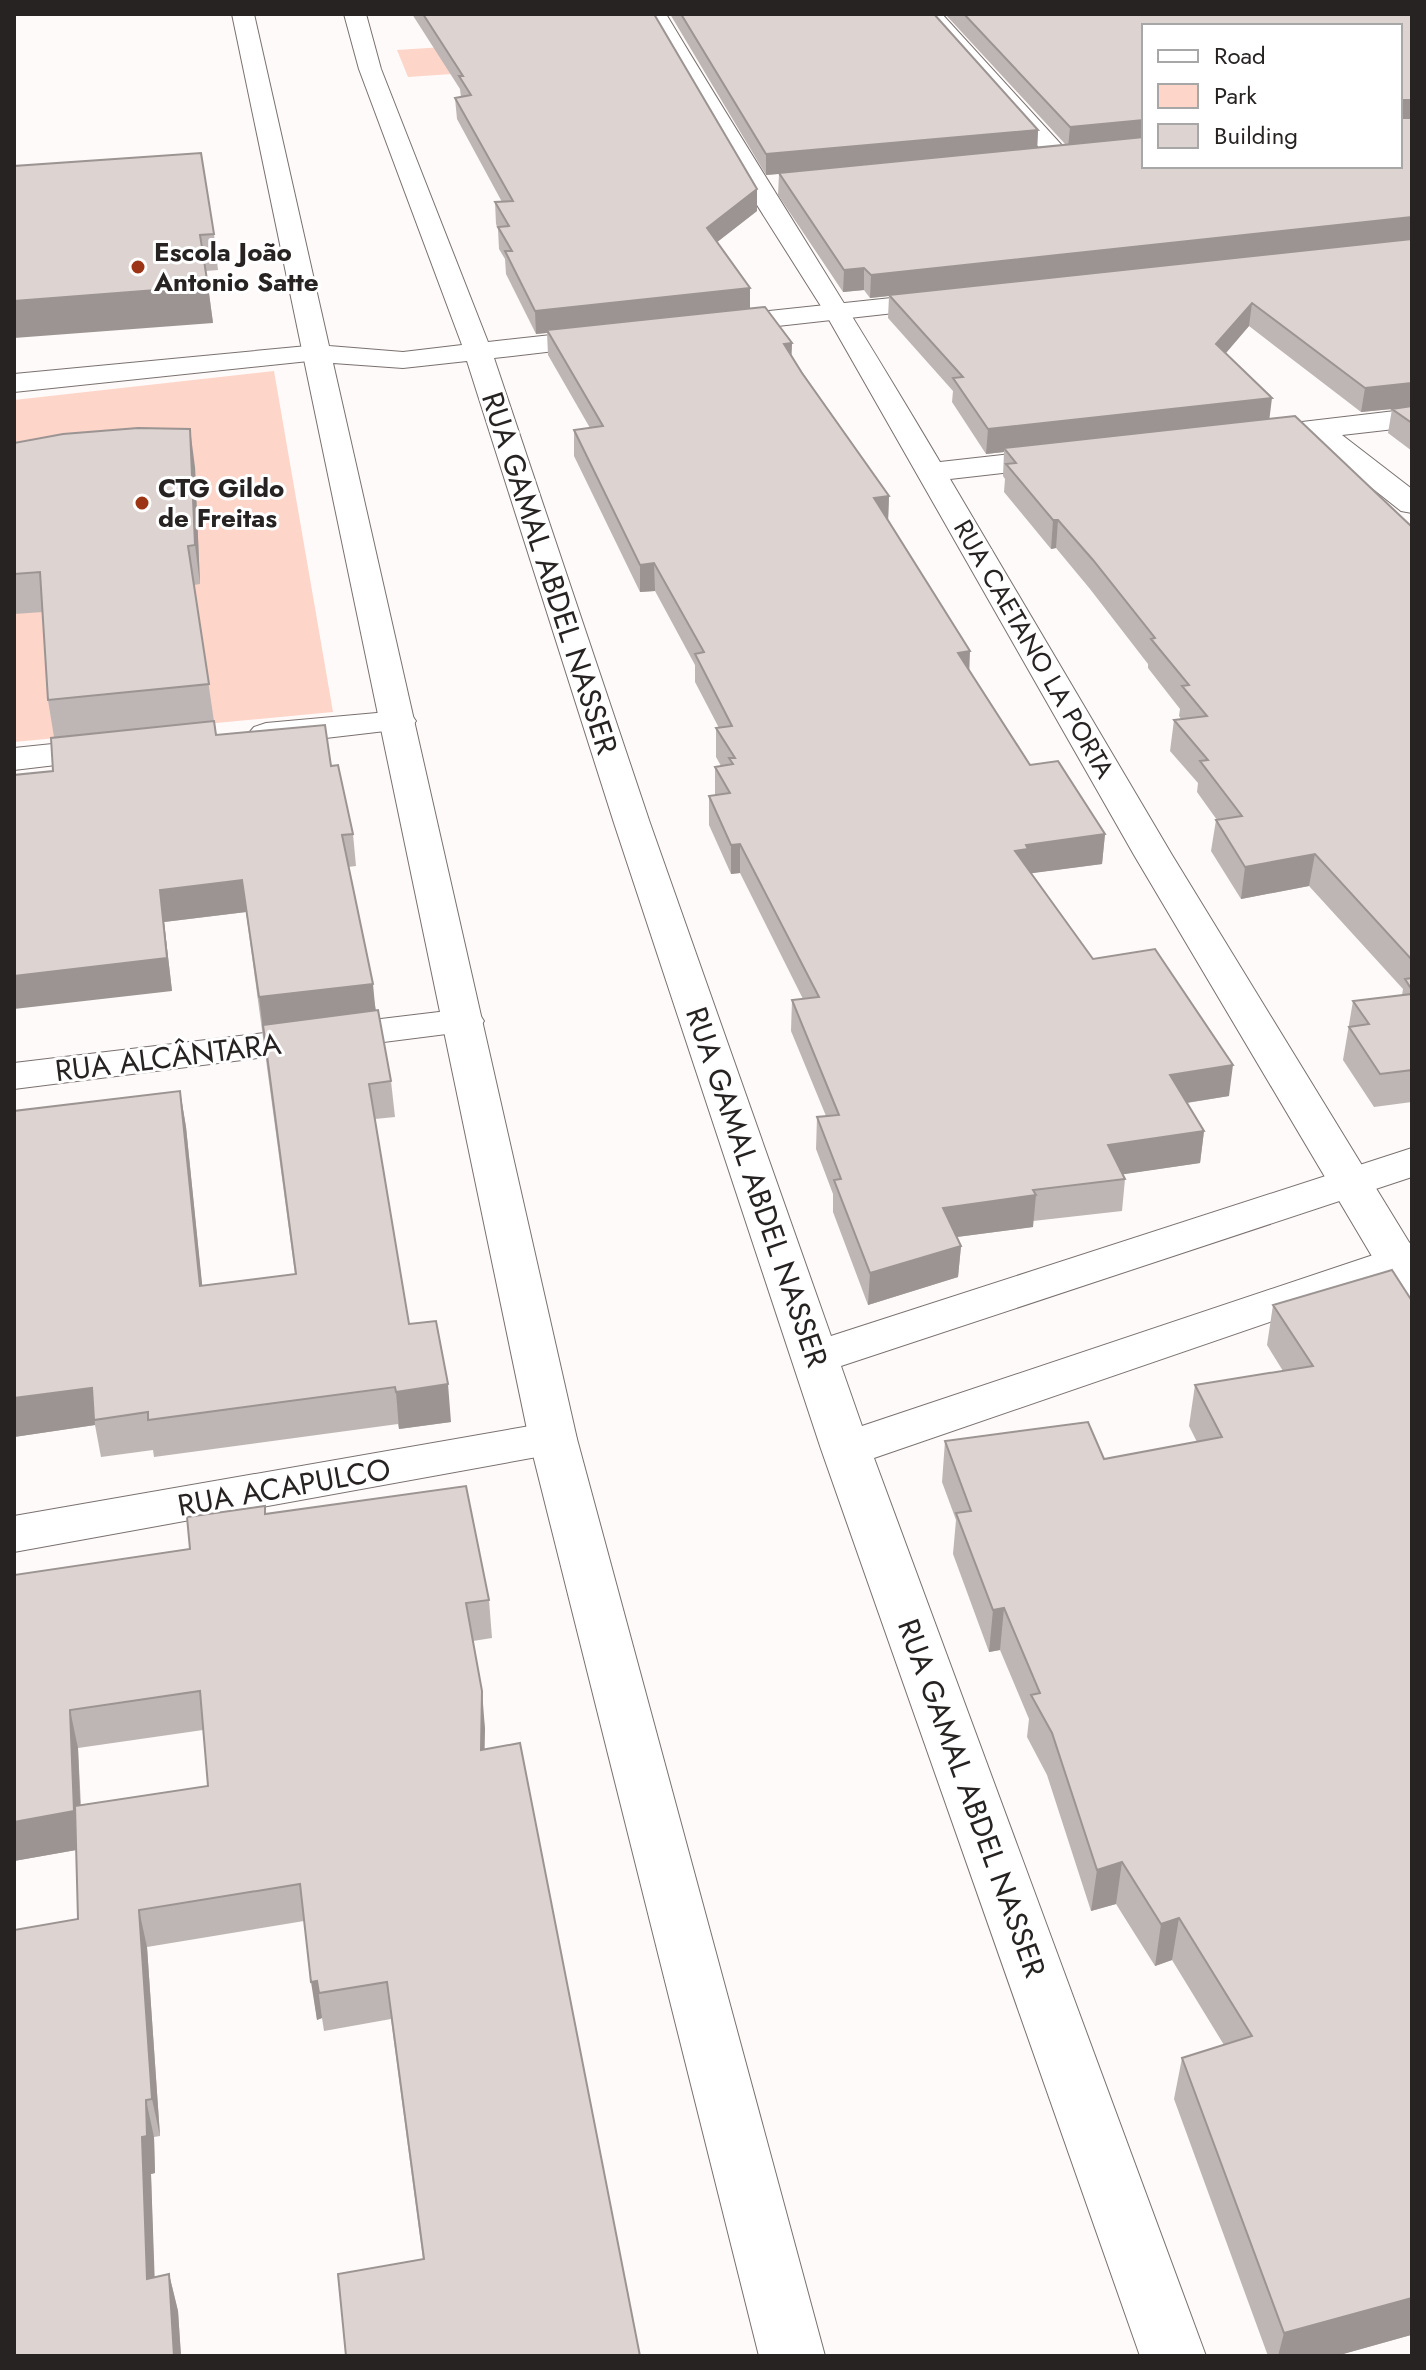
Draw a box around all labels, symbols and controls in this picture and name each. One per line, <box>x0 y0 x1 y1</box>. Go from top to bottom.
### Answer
legend <box>1142 24 1402 168</box>
text: Road <box>1214 38 1266 73</box>
text: Park <box>1214 78 1257 113</box>
text: Building <box>1214 118 1298 153</box>
place label: Escola João Antonio Satte <box>153 233 319 301</box>
marker: Escola João Antonio Satte <box>129 258 147 276</box>
street label: RUA GAMAL ABDEL NASSER <box>471 386 629 760</box>
place label: CTG Gildo de Freitas <box>158 469 284 537</box>
marker: CTG Gildo de Freitas <box>133 494 151 512</box>
street label: RUA CAETANO LA PORTA <box>944 513 1124 786</box>
street label: RUA GAMAL ABDEL NASSER <box>675 1001 839 1373</box>
street label: RUA ALCÂNTARA <box>53 1022 284 1092</box>
street label: RUA ACAPULCO <box>174 1447 394 1527</box>
street label: RUA GAMAL ABDEL NASSER <box>887 1613 1057 1983</box>

